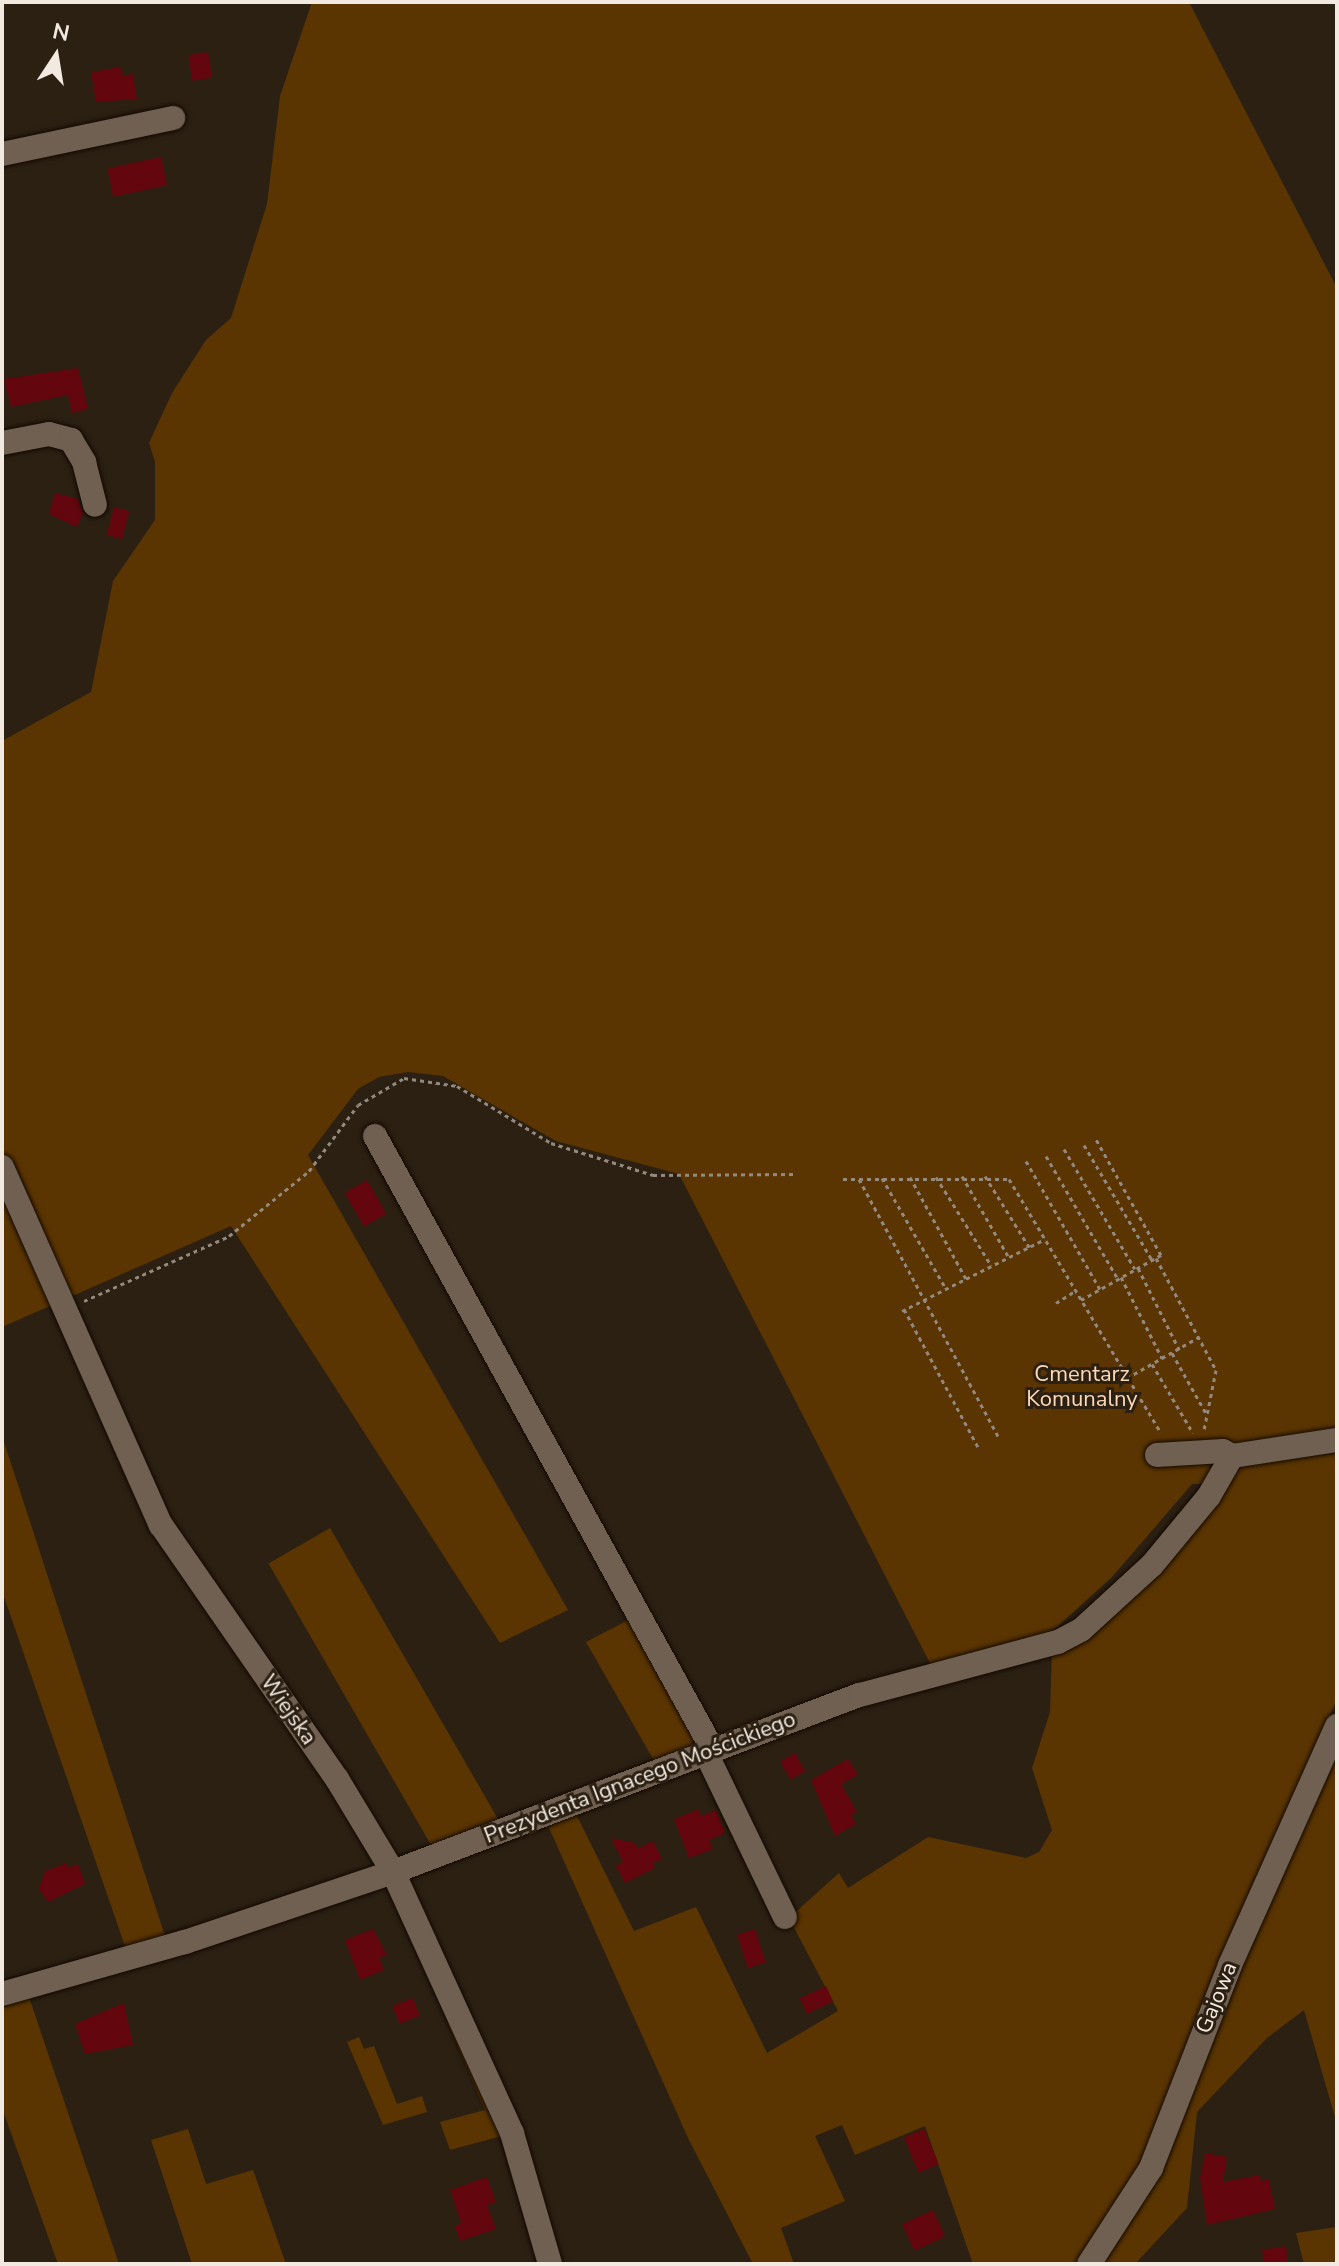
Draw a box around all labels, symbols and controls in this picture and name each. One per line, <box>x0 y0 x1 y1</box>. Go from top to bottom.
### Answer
north arrow <box>16 16 96 96</box>
text: N <box>50 16 72 49</box>
park label: Cmentarz Komunalny <box>1026 1361 1138 1412</box>
street label: Wiejska <box>254 1670 322 1750</box>
street label: Prezydenta Ignacego Mościckiego <box>481 1706 799 1850</box>
street label: Gajowa <box>1191 1958 1243 2038</box>

